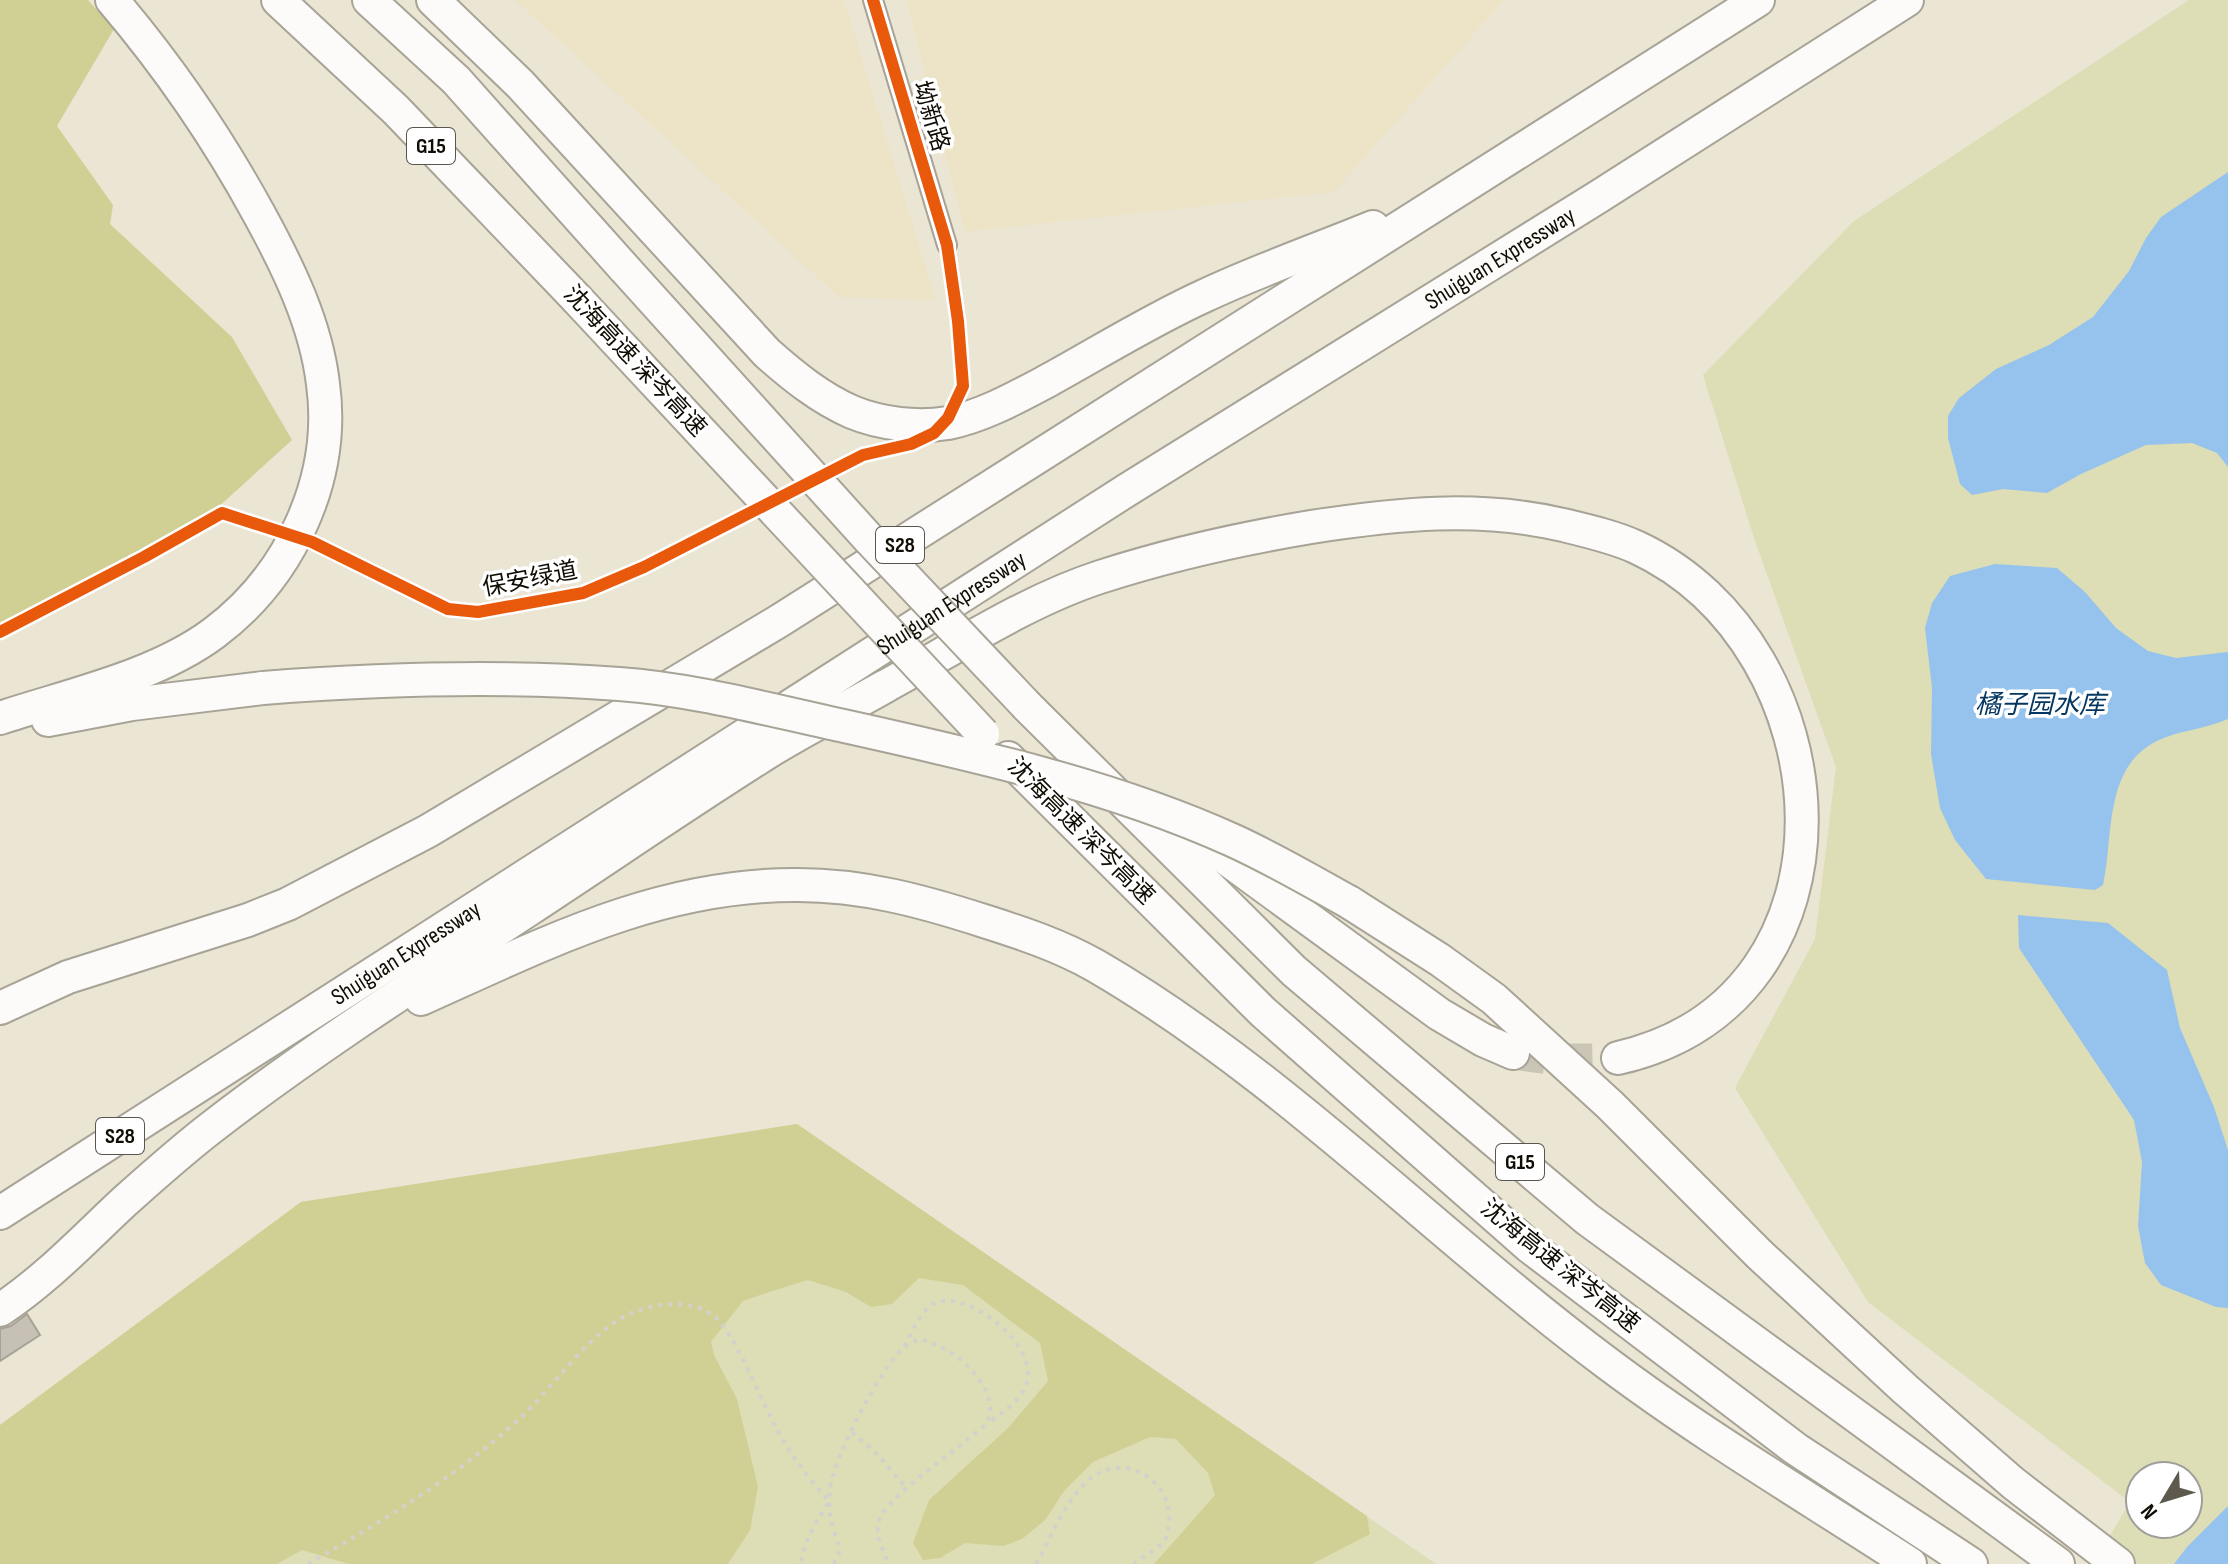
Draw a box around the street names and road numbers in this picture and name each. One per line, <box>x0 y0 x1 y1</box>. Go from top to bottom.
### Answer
street label: 坳新路 <box>907 77 955 155</box>
road number: G15 <box>407 128 455 164</box>
street label: Shuiguan Expressway <box>1419 200 1580 316</box>
street label: 沈海高速 深岑高速 <box>558 280 712 442</box>
road number: S28 <box>876 527 924 563</box>
street label: Shuiguan Expressway <box>871 544 1031 661</box>
street label: 保安绿道 <box>480 556 580 602</box>
street label: 沈海高速 深岑高速 <box>1002 752 1160 910</box>
street label: Shuiguan Expressway <box>326 894 486 1011</box>
road number: S28 <box>96 1118 144 1154</box>
road number: G15 <box>1496 1144 1544 1180</box>
street label: 沈海高速 深岑高速 <box>1475 1193 1645 1339</box>

